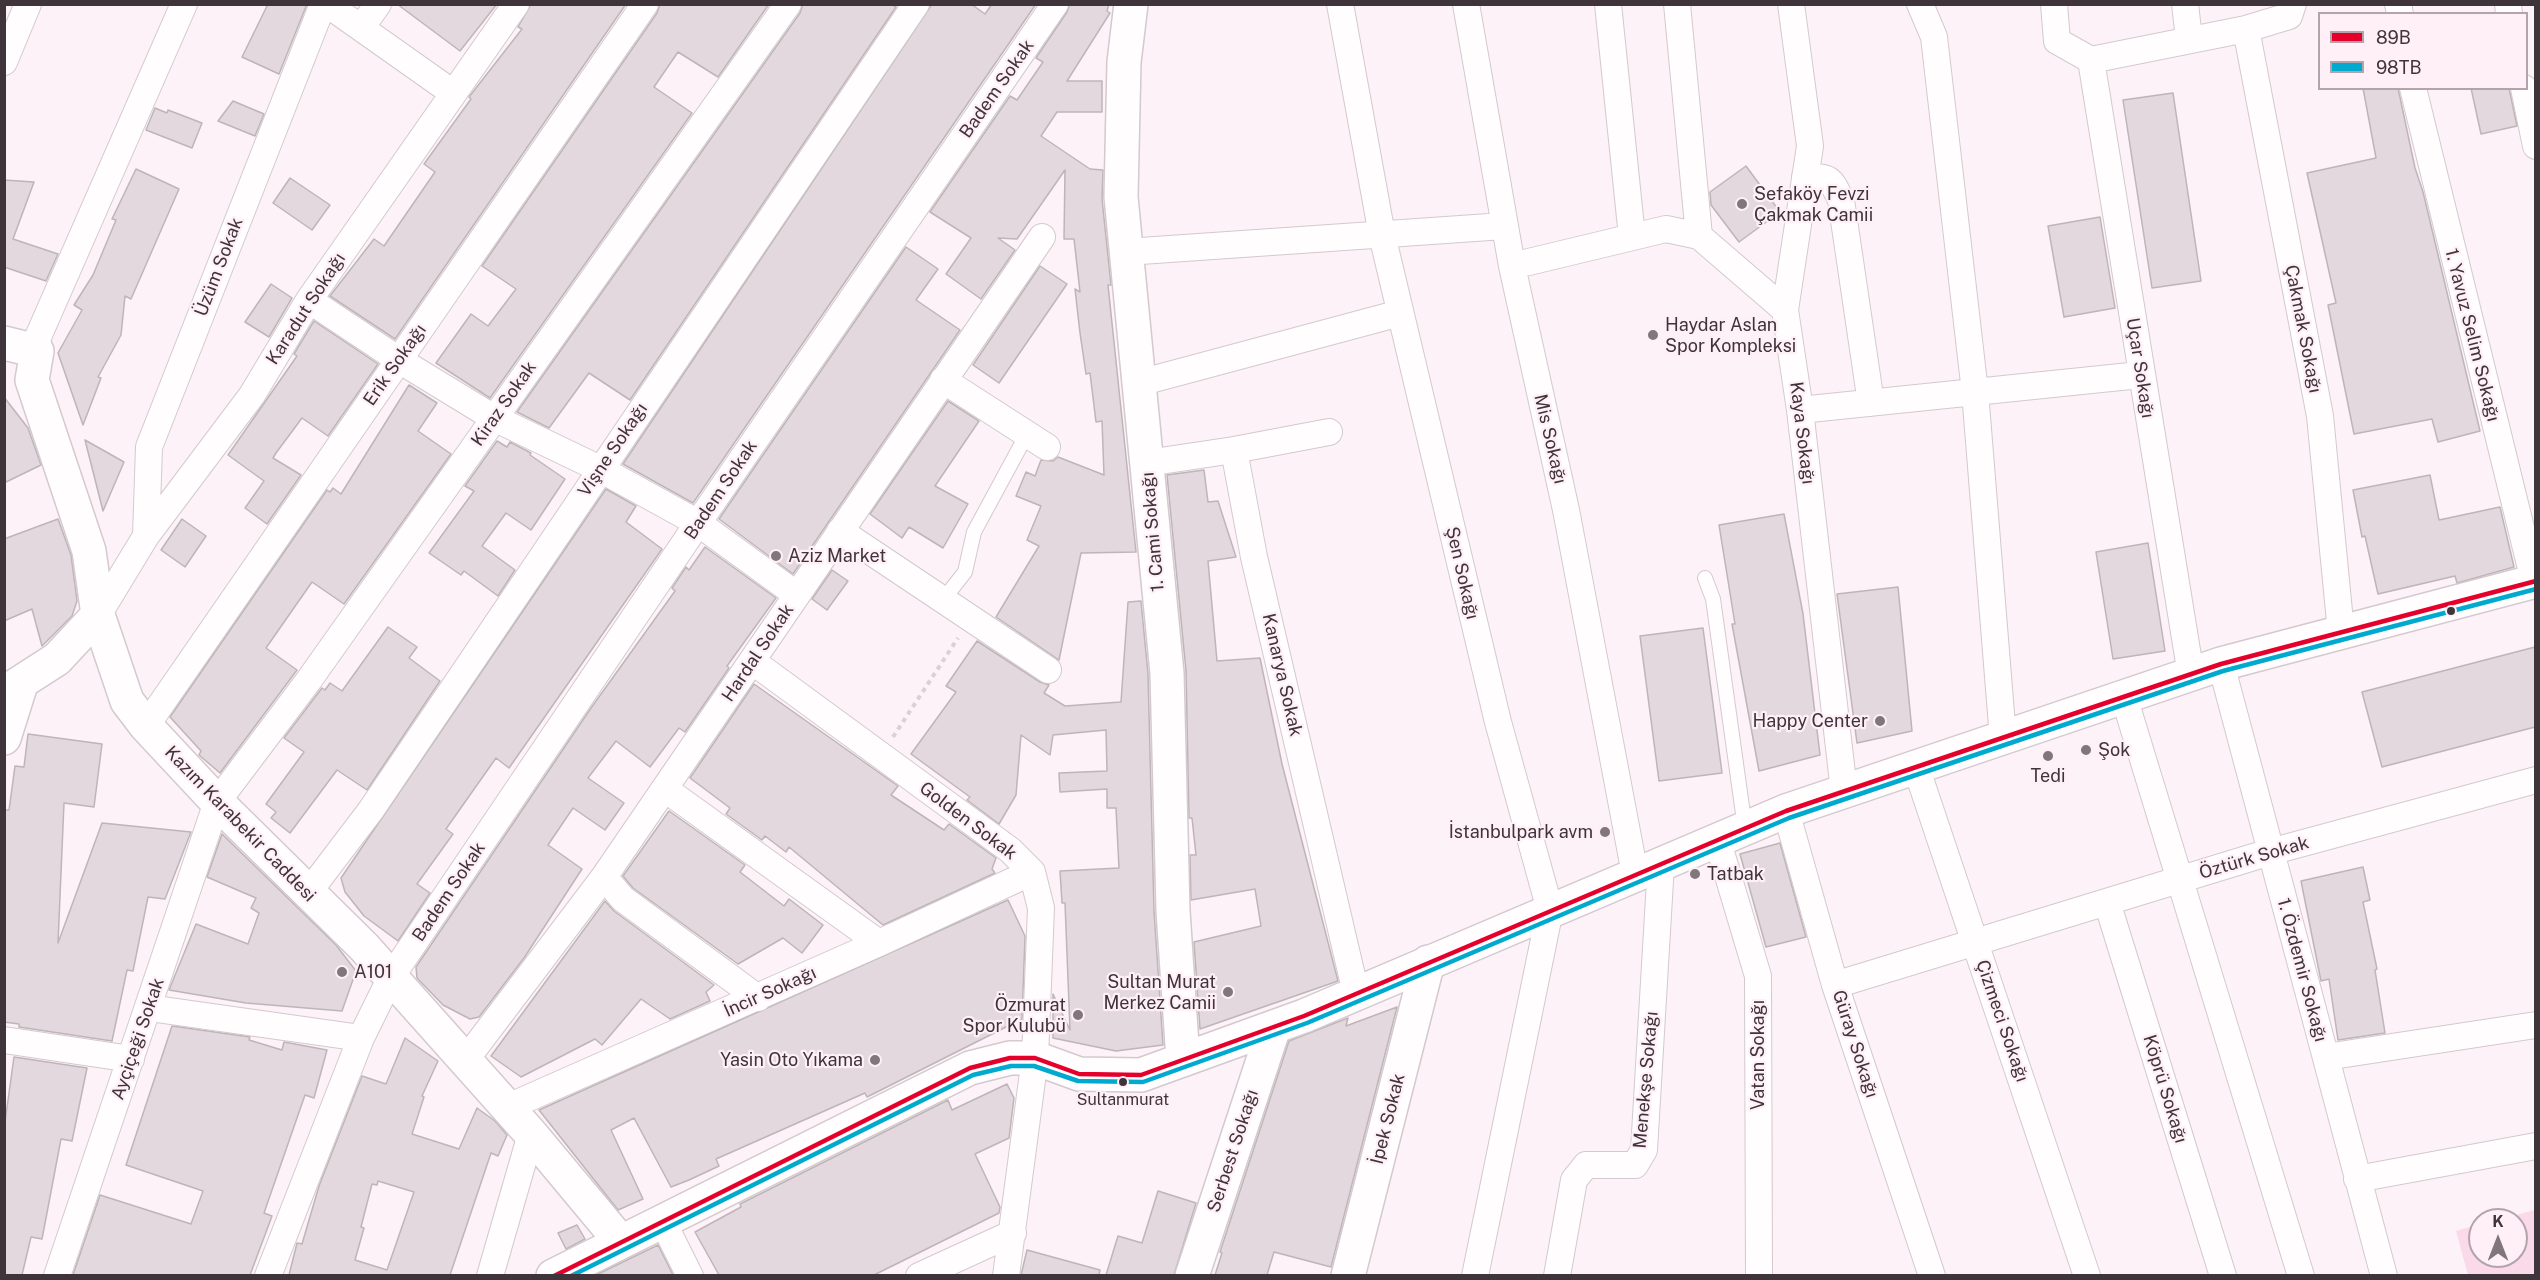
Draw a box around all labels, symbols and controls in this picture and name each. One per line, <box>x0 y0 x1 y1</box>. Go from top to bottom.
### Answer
legend <box>2318 12 2528 90</box>
text: 89B <box>2376 27 2411 48</box>
street label: Badem Sokak <box>955 36 1039 142</box>
text: 98TB <box>2376 57 2422 78</box>
place label: Sefaköy Fevzi Çakmak Camii <box>1754 183 1873 226</box>
marker: Sefaköy Fevzi Çakmak Camii <box>1735 197 1749 211</box>
street label: Üzüm Sokak <box>190 215 248 319</box>
street label: 1. Yavuz Selim Sokağı <box>2440 246 2504 424</box>
street label: Karadut Sokağı <box>262 249 350 369</box>
street label: Çakmak Sokağı <box>2280 263 2326 395</box>
place label: Haydar Aslan Spor Kompleksi <box>1665 314 1796 356</box>
street label: Uçar Sokağı <box>2121 316 2159 420</box>
street label: Erik Sokağı <box>359 320 431 410</box>
marker: Haydar Aslan Spor Kompleksi <box>1646 328 1660 342</box>
street label: Kiraz Sokak <box>467 357 541 451</box>
street label: Kaya Sokağı <box>1785 380 1819 486</box>
street label: Mis Sokağı <box>1529 392 1571 486</box>
street label: Vişne Sokağı <box>574 399 652 501</box>
street label: Badem Sokak <box>680 436 762 544</box>
street label: 1. Cami Sokağı <box>1137 471 1169 593</box>
street label: Şen Sokağı <box>1441 524 1483 622</box>
place label: Aziz Market <box>788 545 886 567</box>
marker: Aziz Market <box>769 549 783 563</box>
street label: Hardal Sokak <box>717 600 799 706</box>
unlabelled marker <box>2445 605 2457 617</box>
street label: Kanarya Sokak <box>1257 611 1307 739</box>
place label: Happy Center <box>1752 710 1868 732</box>
marker: Happy Center <box>1873 714 1887 728</box>
place label: Şok <box>2098 739 2130 761</box>
street label: Kazım Karabekir Caddesi <box>160 742 320 906</box>
marker: Şok <box>2079 743 2093 757</box>
marker: Tedi <box>2041 749 2055 763</box>
place label: Tedi <box>2031 765 2065 787</box>
street label: Golden Sokak <box>915 777 1021 865</box>
place label: İstanbulpark avm <box>1449 821 1593 843</box>
marker: İstanbulpark avm <box>1598 825 1612 839</box>
street label: Öztürk Sokak <box>2197 832 2311 884</box>
street label: Badem Sokak <box>408 838 490 946</box>
place label: Tatbak <box>1707 863 1764 885</box>
marker: Tatbak <box>1688 867 1702 881</box>
street label: 1. Özdemir Sokağı <box>2272 896 2332 1044</box>
street label: Çizmeci Sokağı <box>1971 957 2033 1085</box>
place label: A101 <box>354 961 392 983</box>
street label: İncir Sokağı <box>721 962 819 1022</box>
marker: A101 <box>335 965 349 979</box>
place label: Sultan Murat Merkez Camii <box>1103 971 1216 1014</box>
street label: Ayçiçeği Sokak <box>107 975 169 1103</box>
marker: Sultan Murat Merkez Camii <box>1221 985 1235 999</box>
street label: Güray Sokağı <box>1827 988 1883 1100</box>
place label: Özmurat Spor Kulubü <box>962 994 1066 1036</box>
street label: Vatan Sokağı <box>1747 1000 1769 1110</box>
marker: Özmurat Spor Kulubü <box>1071 1008 1085 1022</box>
street label: Menekşe Sokağı <box>1629 1010 1663 1150</box>
street label: Köprü Sokağı <box>2138 1032 2192 1146</box>
place label: Yasin Oto Yıkama <box>720 1049 863 1071</box>
marker: Yasin Oto Yıkama <box>868 1053 882 1067</box>
street label: İpek Sokak <box>1366 1071 1410 1167</box>
marker: Sultanmurat <box>1117 1076 1129 1088</box>
street label: Serbest Sokağı <box>1203 1087 1263 1215</box>
place label: Sultanmurat <box>1077 1090 1169 1110</box>
north arrow <box>2468 1208 2528 1268</box>
text: K <box>2492 1212 2504 1231</box>

